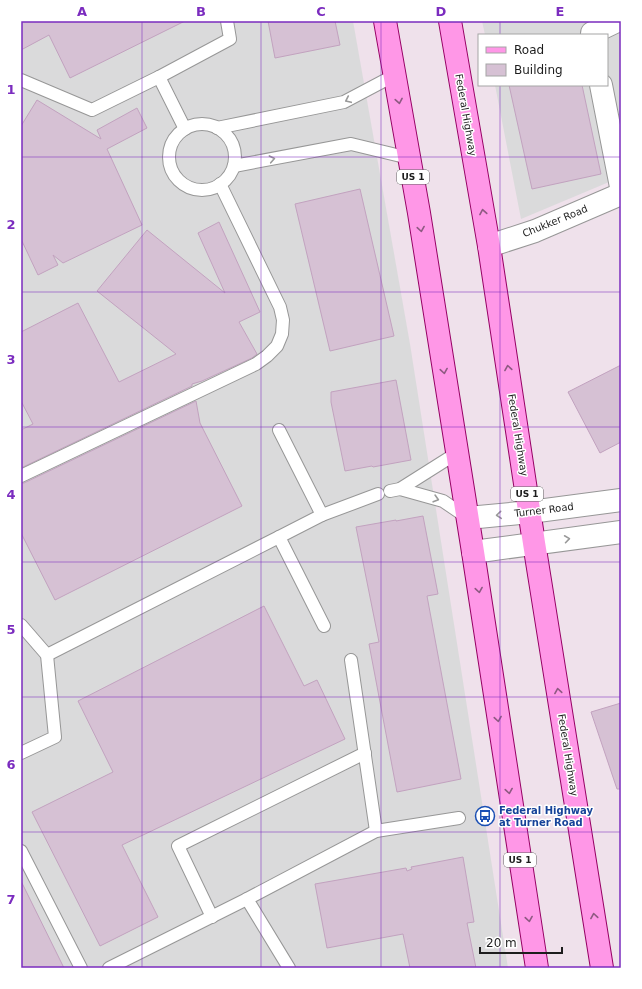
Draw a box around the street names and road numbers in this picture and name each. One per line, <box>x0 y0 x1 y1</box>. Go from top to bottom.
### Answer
street label: Federal Highway <box>453 73 479 157</box>
road number: US 1 <box>397 170 429 184</box>
street label: Chukker Road <box>521 203 589 239</box>
street label: Federal Highway <box>506 393 530 477</box>
road number: US 1 <box>511 487 543 501</box>
street label: Turner Road <box>513 501 574 519</box>
street label: Federal Highway <box>556 713 580 797</box>
road number: US 1 <box>504 853 536 867</box>

